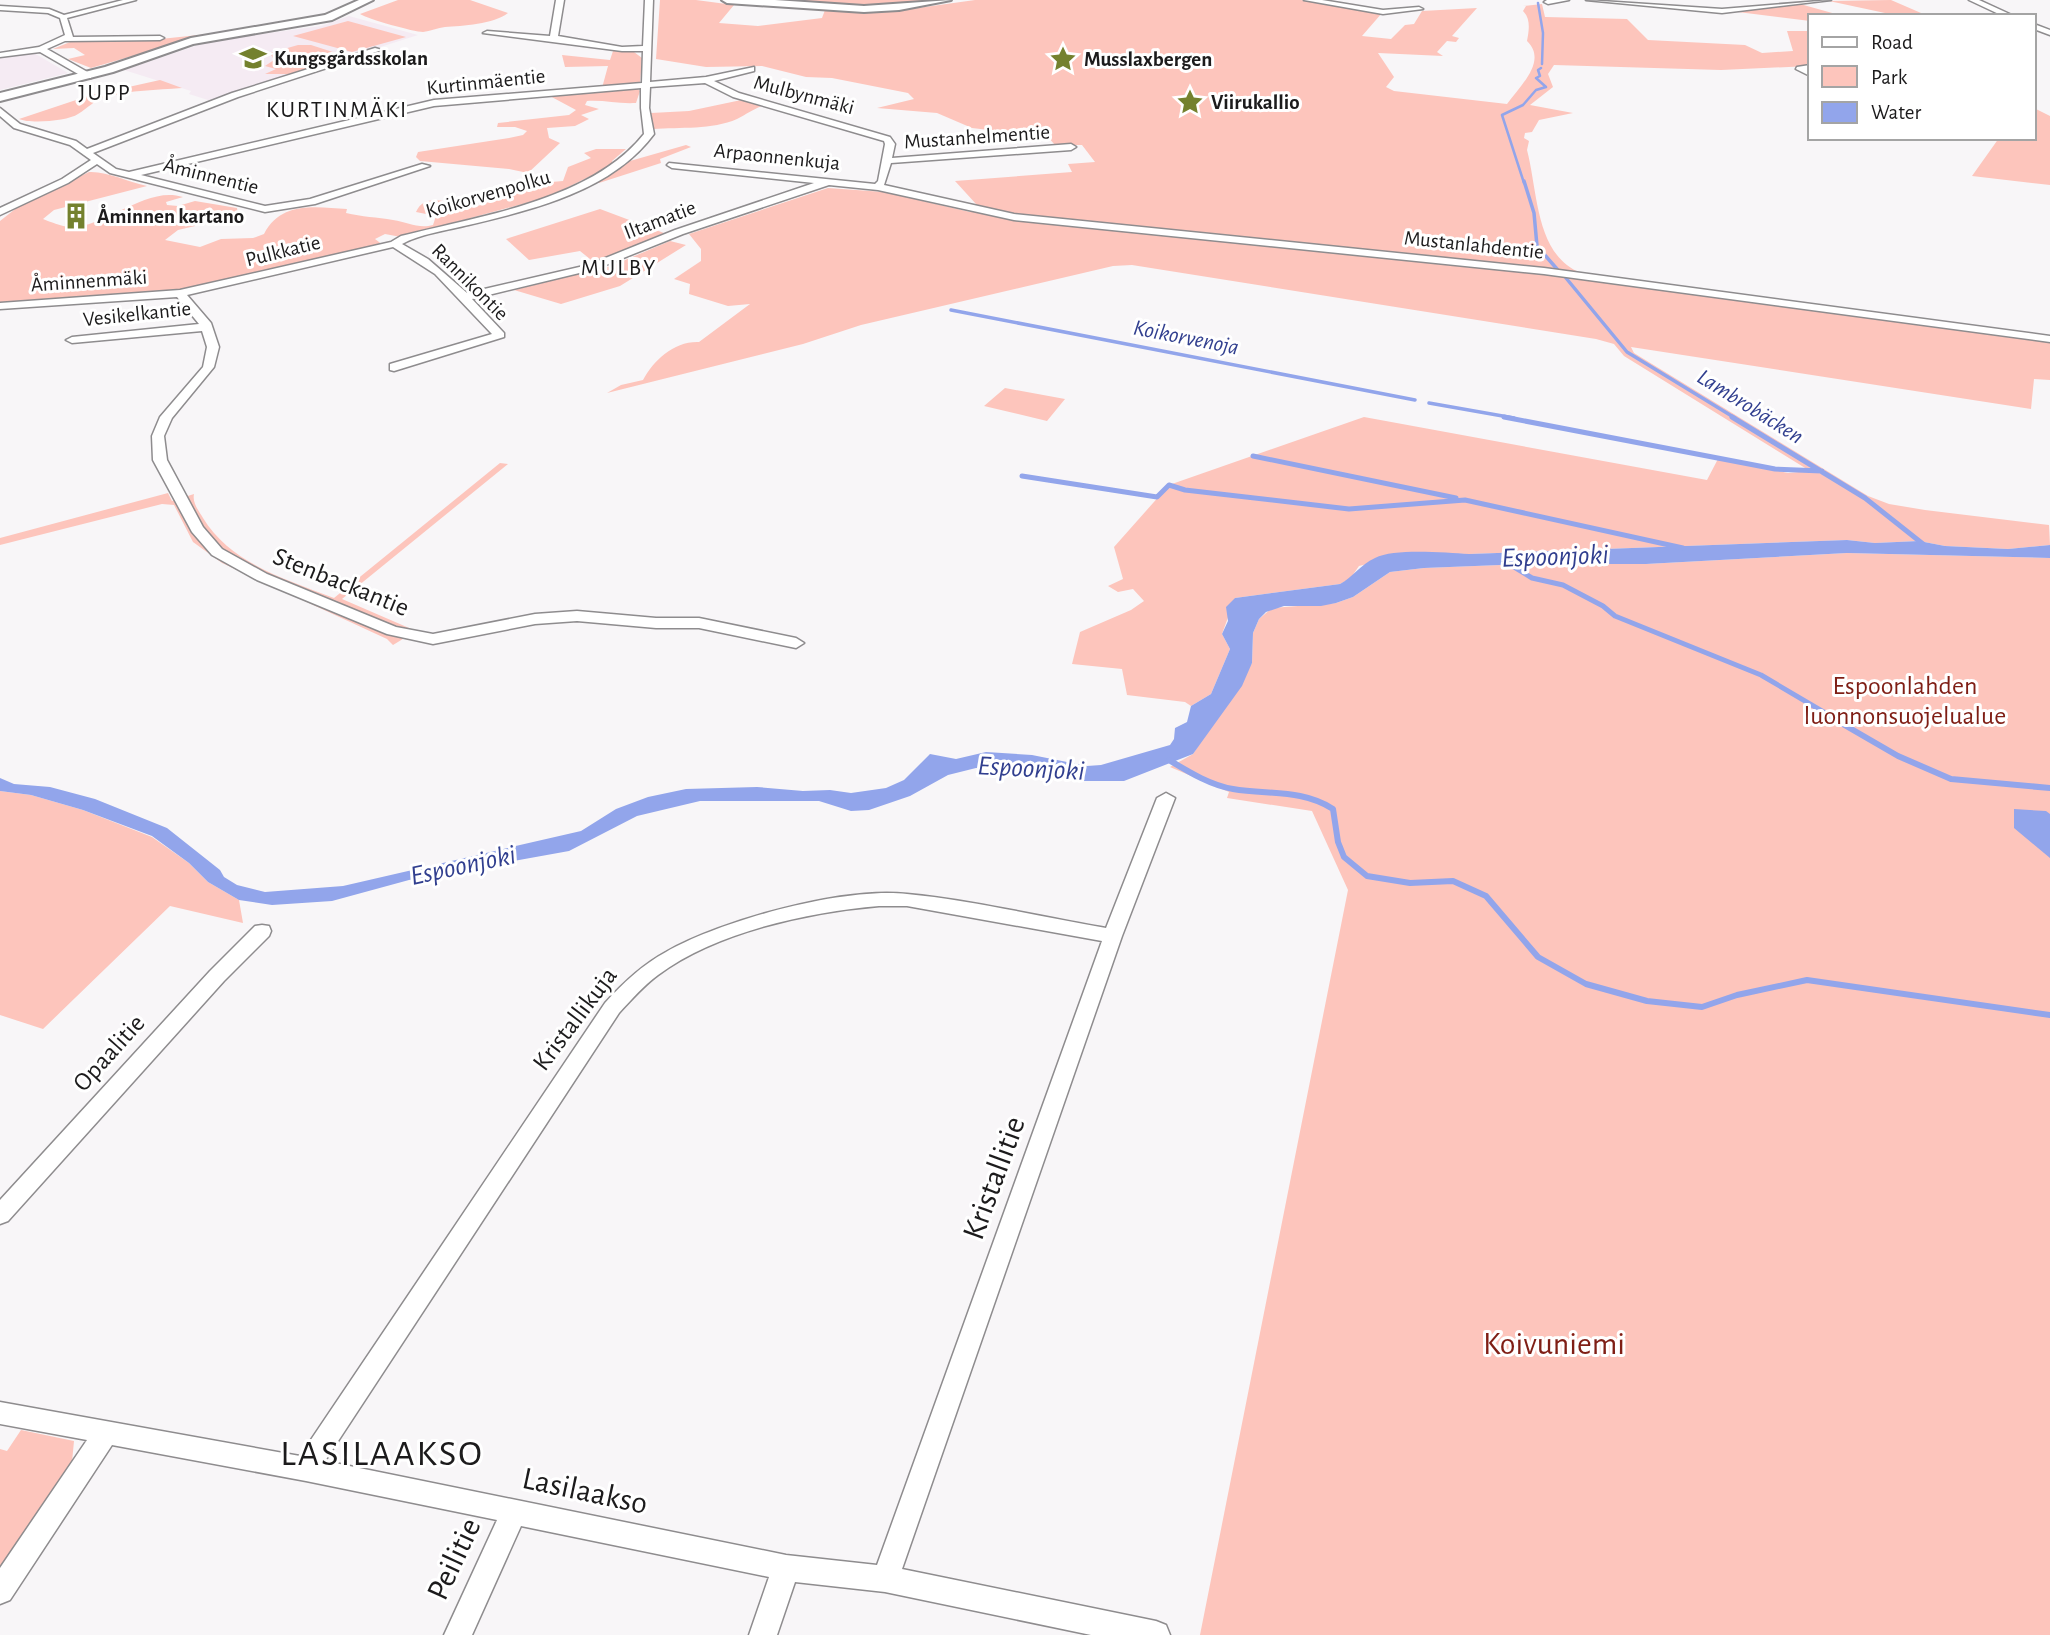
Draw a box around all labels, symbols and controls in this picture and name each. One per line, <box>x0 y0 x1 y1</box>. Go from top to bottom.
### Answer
legend <box>1808 14 2036 140</box>
text: Road <box>1871 32 1913 53</box>
school or university icon: Kungsgårdsskolan <box>238 43 268 73</box>
place icon: Musslaxbergen <box>1048 44 1078 74</box>
place label: Kungsgårdsskolan <box>274 48 428 69</box>
place label: Musslaxbergen <box>1084 49 1212 70</box>
street label: Kurtinmäentie <box>426 65 546 99</box>
text: Park <box>1871 67 1908 88</box>
street label: Mulbynmäki <box>751 71 857 119</box>
district label: JUPP <box>78 82 132 105</box>
place icon: Viirukallio <box>1175 87 1205 117</box>
place label: Viirukallio <box>1211 92 1300 113</box>
district label: KURTINMÄKI <box>266 97 408 122</box>
text: Water <box>1871 102 1921 123</box>
street label: Mustanhelmentie <box>903 121 1051 153</box>
street label: Arpaonnenkuja <box>713 140 841 174</box>
street label: Åminnentie <box>161 152 261 198</box>
street label: Koikorvenpolku <box>423 166 553 222</box>
street label: Iltamatie <box>621 197 699 243</box>
building icon: Åminnen kartano <box>61 201 91 231</box>
place label: Åminnen kartano <box>97 204 244 227</box>
street label: Mustanlahdentie <box>1403 227 1545 263</box>
street label: Pulkkatie <box>243 232 323 270</box>
street label: Rannikontie <box>428 240 512 324</box>
district label: MULBY <box>581 257 657 280</box>
street label: Åminnenmäki <box>30 264 148 296</box>
street label: Vesikelkantie <box>82 298 192 330</box>
water label: Koikorvenoja <box>1131 317 1241 359</box>
water label: Lambrobäcken <box>1693 365 1807 449</box>
water label: Espoonjoki <box>1501 541 1609 573</box>
street label: Stenbackantie <box>269 543 413 621</box>
park label: Espoonlahden luonnonsuojelualue <box>1804 673 2006 729</box>
water label: Espoonjoki <box>977 752 1085 786</box>
water label: Espoonjoki <box>408 841 518 891</box>
street label: Kristallikuja <box>528 963 622 1075</box>
street label: Opaalitie <box>68 1010 150 1096</box>
street label: Kristallitie <box>957 1112 1031 1244</box>
park label: Koivuniemi <box>1483 1328 1625 1360</box>
district label: LASILAAKSO <box>280 1435 484 1472</box>
street label: Lasilaakso <box>519 1462 651 1520</box>
street label: Peilitie <box>421 1513 487 1605</box>

